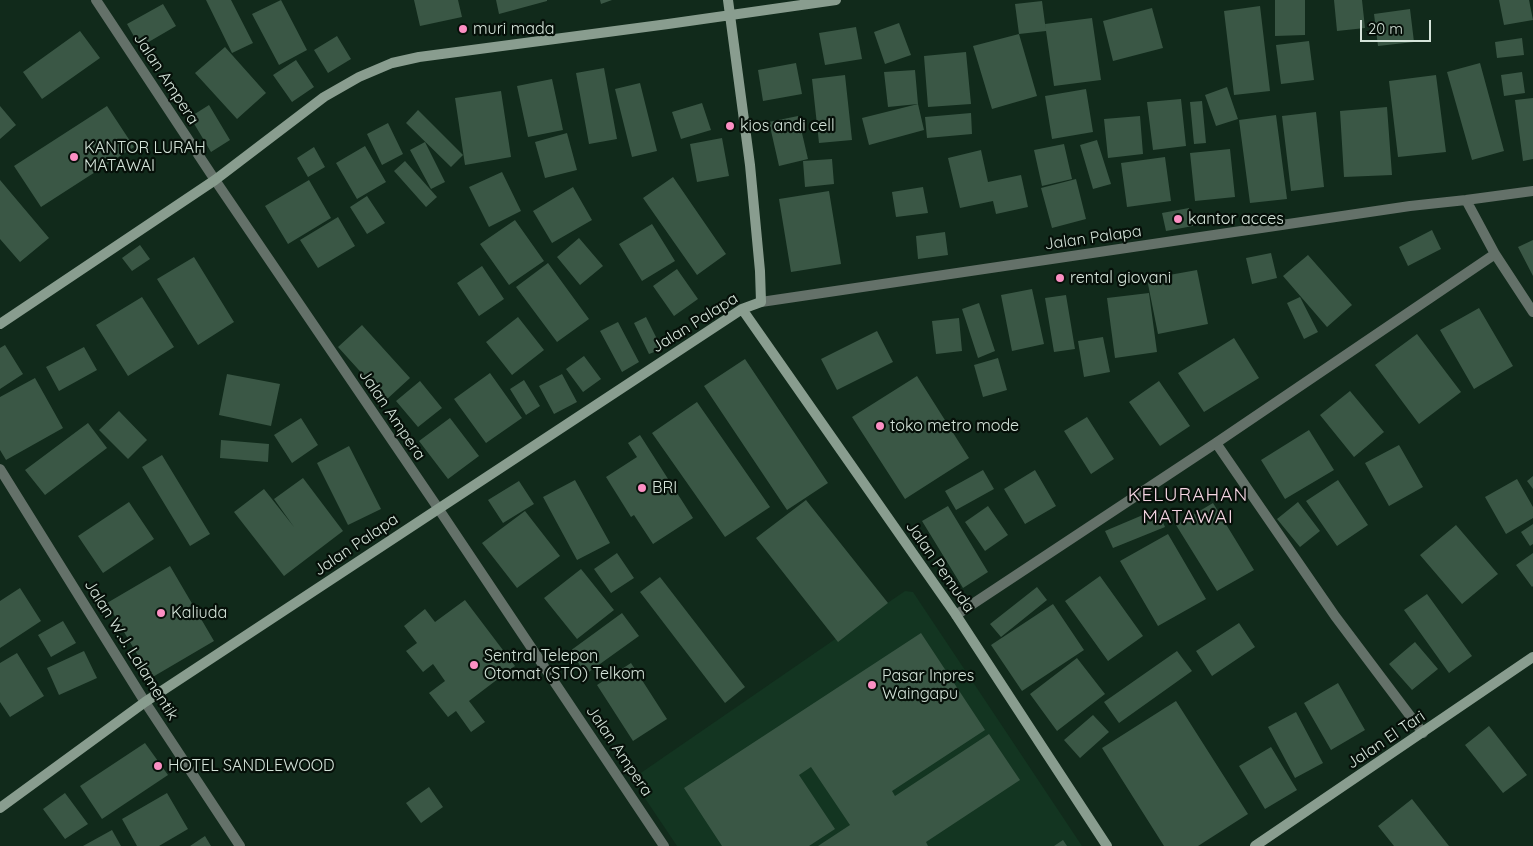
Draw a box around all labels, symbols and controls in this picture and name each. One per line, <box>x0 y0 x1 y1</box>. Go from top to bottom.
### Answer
scale bar <box>1363 10 1434 42</box>
place label: muri mada <box>473 19 554 39</box>
text: 20 m <box>1368 19 1403 38</box>
marker: muri mada <box>457 23 469 35</box>
street label: Jalan Ampera <box>129 30 203 128</box>
place label: kios andi cell <box>740 116 835 136</box>
marker: kios andi cell <box>724 120 736 132</box>
place label: KANTOR LURAH MATAWAI <box>84 138 206 176</box>
marker: KANTOR LURAH MATAWAI <box>68 151 80 163</box>
place label: kantor acces <box>1188 209 1284 229</box>
marker: kantor acces <box>1172 213 1184 225</box>
street label: Jalan Palapa <box>1043 222 1143 254</box>
place label: rental giovani <box>1070 268 1171 288</box>
marker: rental giovani <box>1054 272 1066 284</box>
street label: Jalan Palapa <box>648 289 742 357</box>
street label: Jalan Ampera <box>355 366 429 464</box>
place label: toko metro mode <box>890 416 1019 436</box>
marker: toko metro mode <box>874 420 886 432</box>
place label: BRI <box>652 478 677 498</box>
marker: BRI <box>636 482 648 494</box>
district label: KELURAHAN MATAWAI <box>1127 484 1249 528</box>
street label: Jalan Palapa <box>310 510 402 580</box>
street label: Jalan Pemuda <box>901 518 979 616</box>
street label: Jalan W.J. Lalamentik <box>80 576 182 724</box>
place label: Kaliuda <box>171 603 227 623</box>
marker: Kaliuda <box>155 607 167 619</box>
place label: Sentral Telepon Otomat (STO) Telkom <box>484 646 645 684</box>
marker: Sentral Telepon Otomat (STO) Telkom <box>468 659 480 671</box>
place label: Pasar Inpres Waingapu <box>882 666 974 704</box>
marker: Pasar Inpres Waingapu <box>866 679 878 691</box>
street label: Jalan Ampera <box>582 702 656 800</box>
street label: Jalan El Tari <box>1343 707 1429 773</box>
place label: HOTEL SANDLEWOOD <box>168 756 335 776</box>
marker: HOTEL SANDLEWOOD <box>152 760 164 772</box>

